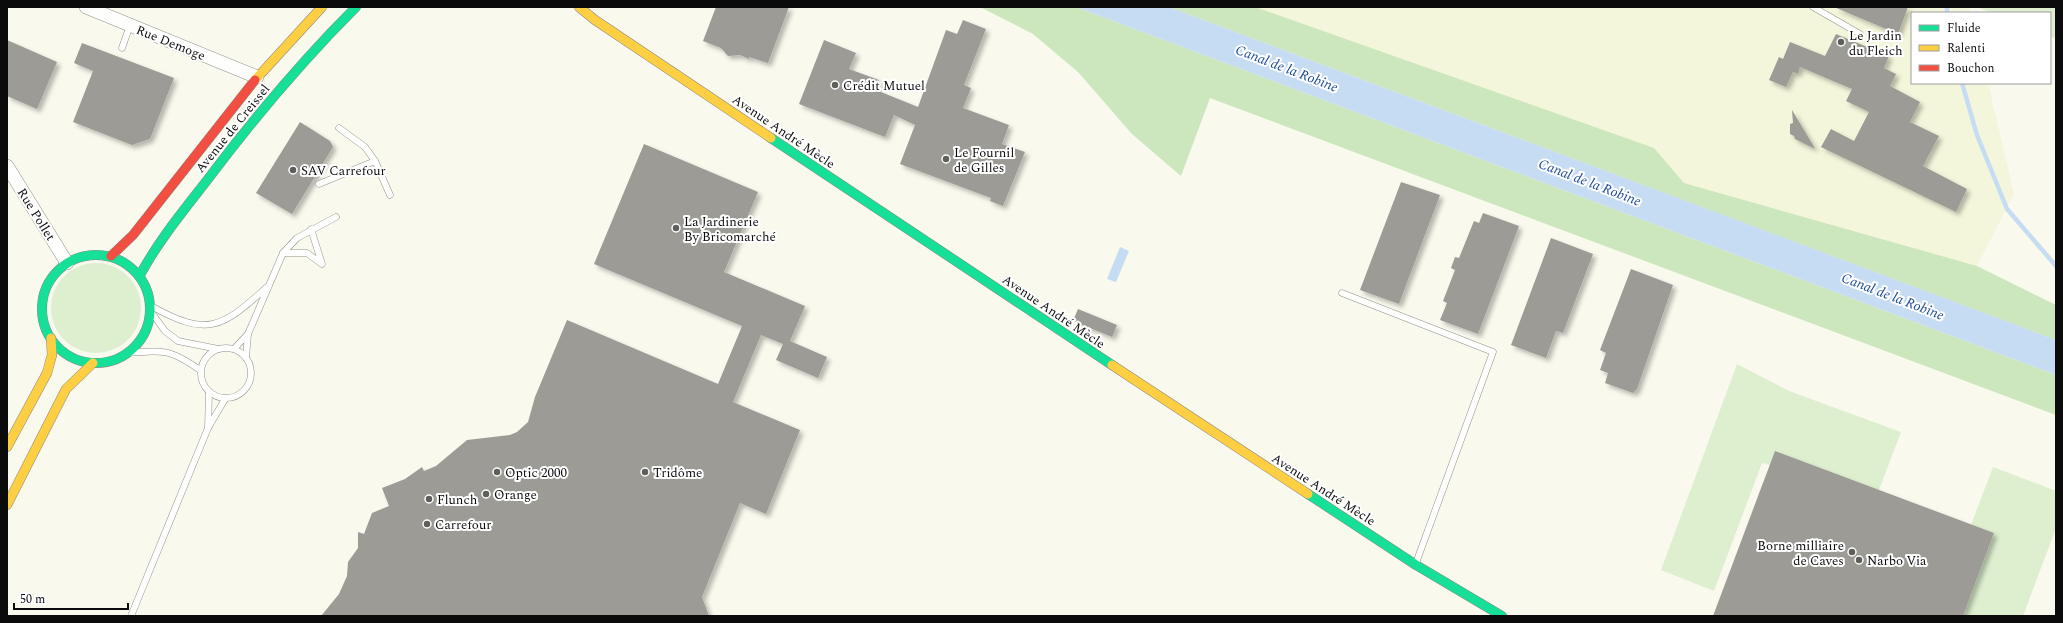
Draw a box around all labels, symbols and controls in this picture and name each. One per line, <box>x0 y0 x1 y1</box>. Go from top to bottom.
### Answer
legend <box>1911 12 2051 84</box>
text: Fluide <box>1947 19 1981 38</box>
street label: Rue Demoge <box>133 20 208 66</box>
place label: Le Jardin du Fleich <box>1849 26 1903 61</box>
marker: Le Jardin du Fleich <box>1836 37 1846 47</box>
water label: Canal de la Robine <box>1232 39 1341 98</box>
text: Ralenti <box>1947 39 1985 58</box>
text: Bouchon <box>1947 59 1994 78</box>
place label: Crédit Mutuel <box>843 76 925 96</box>
street label: Avenue de Creissel <box>191 80 275 177</box>
marker: Crédit Mutuel <box>830 80 840 90</box>
street label: Avenue André Mècle <box>728 90 839 174</box>
place label: Le Fournil de Gilles <box>954 143 1014 178</box>
water label: Canal de la Robine <box>1535 153 1644 212</box>
marker: Le Fournil de Gilles <box>941 154 951 164</box>
place label: SAV Carrefour <box>301 161 386 181</box>
marker: SAV Carrefour <box>288 165 298 175</box>
street label: Rue Pollet <box>12 184 60 245</box>
place label: La Jardinerie By Bricomarché <box>684 212 776 247</box>
marker: La Jardinerie By Bricomarché <box>671 223 681 233</box>
water label: Canal de la Robine <box>1838 267 1947 326</box>
street label: Avenue André Mècle <box>998 270 1109 354</box>
street label: Avenue André Mècle <box>1267 449 1379 531</box>
place label: Optic 2000 <box>505 463 568 483</box>
place label: Tridôme <box>653 463 702 483</box>
marker: Optic 2000 <box>492 467 502 477</box>
marker: Tridôme <box>640 467 650 477</box>
place label: Orange <box>494 485 537 505</box>
marker: Orange <box>481 489 491 499</box>
place label: Flunch <box>437 490 478 510</box>
marker: Flunch <box>424 494 434 504</box>
place label: Carrefour <box>435 515 491 535</box>
marker: Carrefour <box>422 519 432 529</box>
place label: Borne milliaire de Caves <box>1757 536 1844 571</box>
marker: Borne milliaire de Caves <box>1847 547 1857 557</box>
place label: Narbo Via <box>1867 551 1927 571</box>
marker: Narbo Via <box>1854 555 1864 565</box>
scale bar <box>14 585 128 611</box>
text: 50 m <box>20 590 45 609</box>

